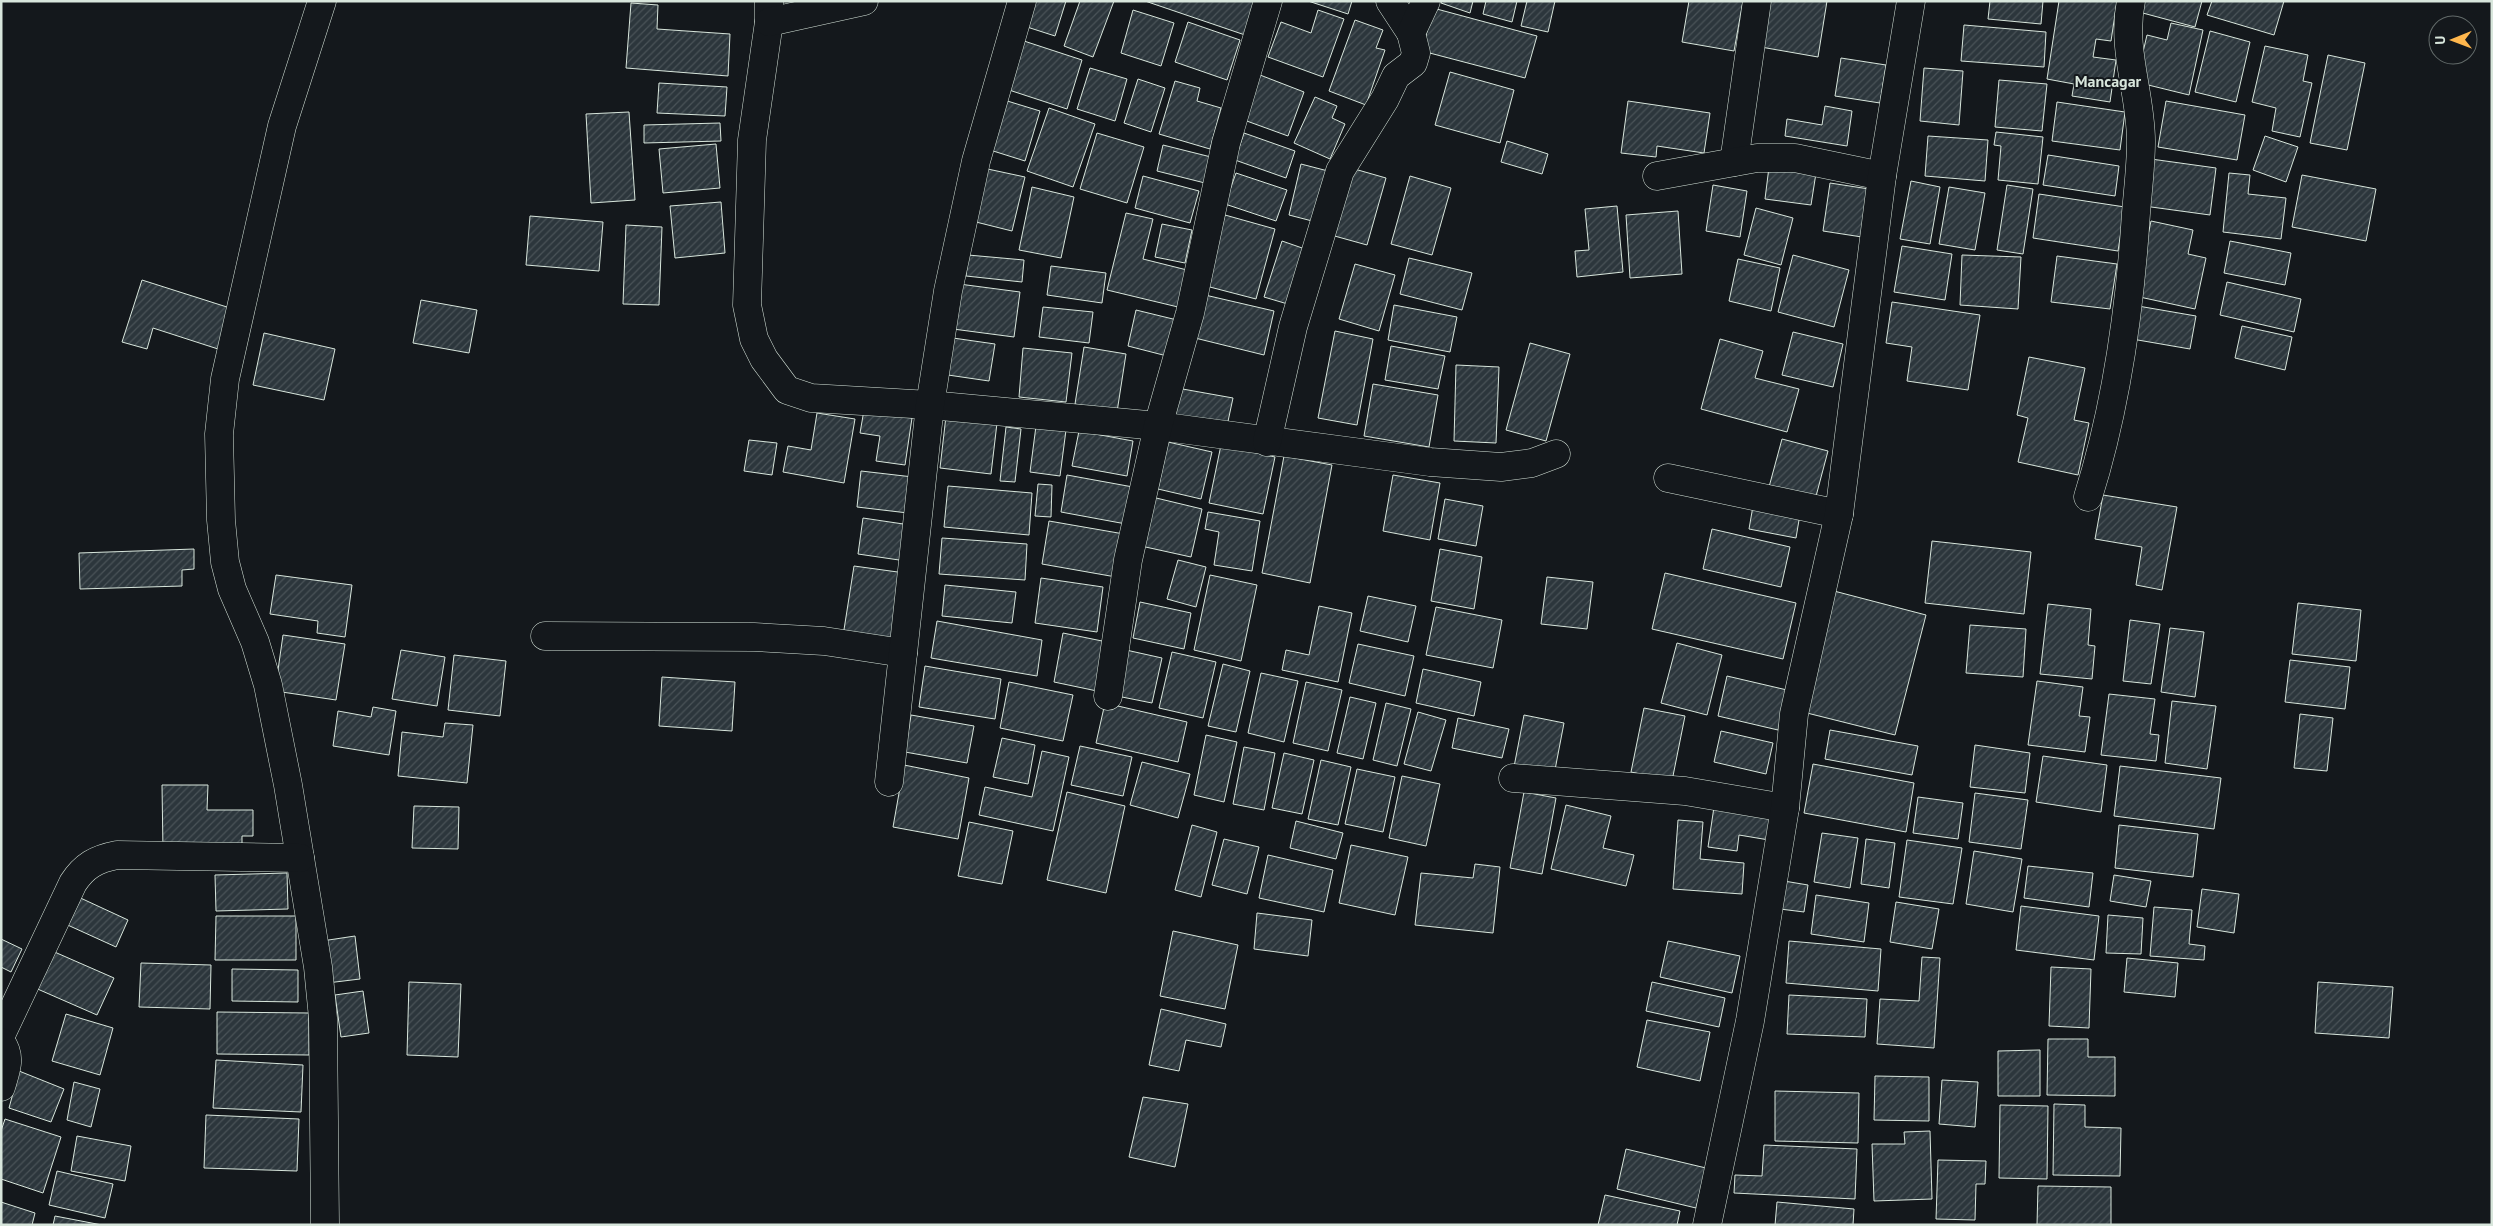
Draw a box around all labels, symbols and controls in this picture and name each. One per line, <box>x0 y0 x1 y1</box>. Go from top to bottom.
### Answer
north arrow <box>2428 15 2478 65</box>
text: U <box>2431 36 2449 45</box>
district label: Mancagar <box>2075 71 2142 91</box>

